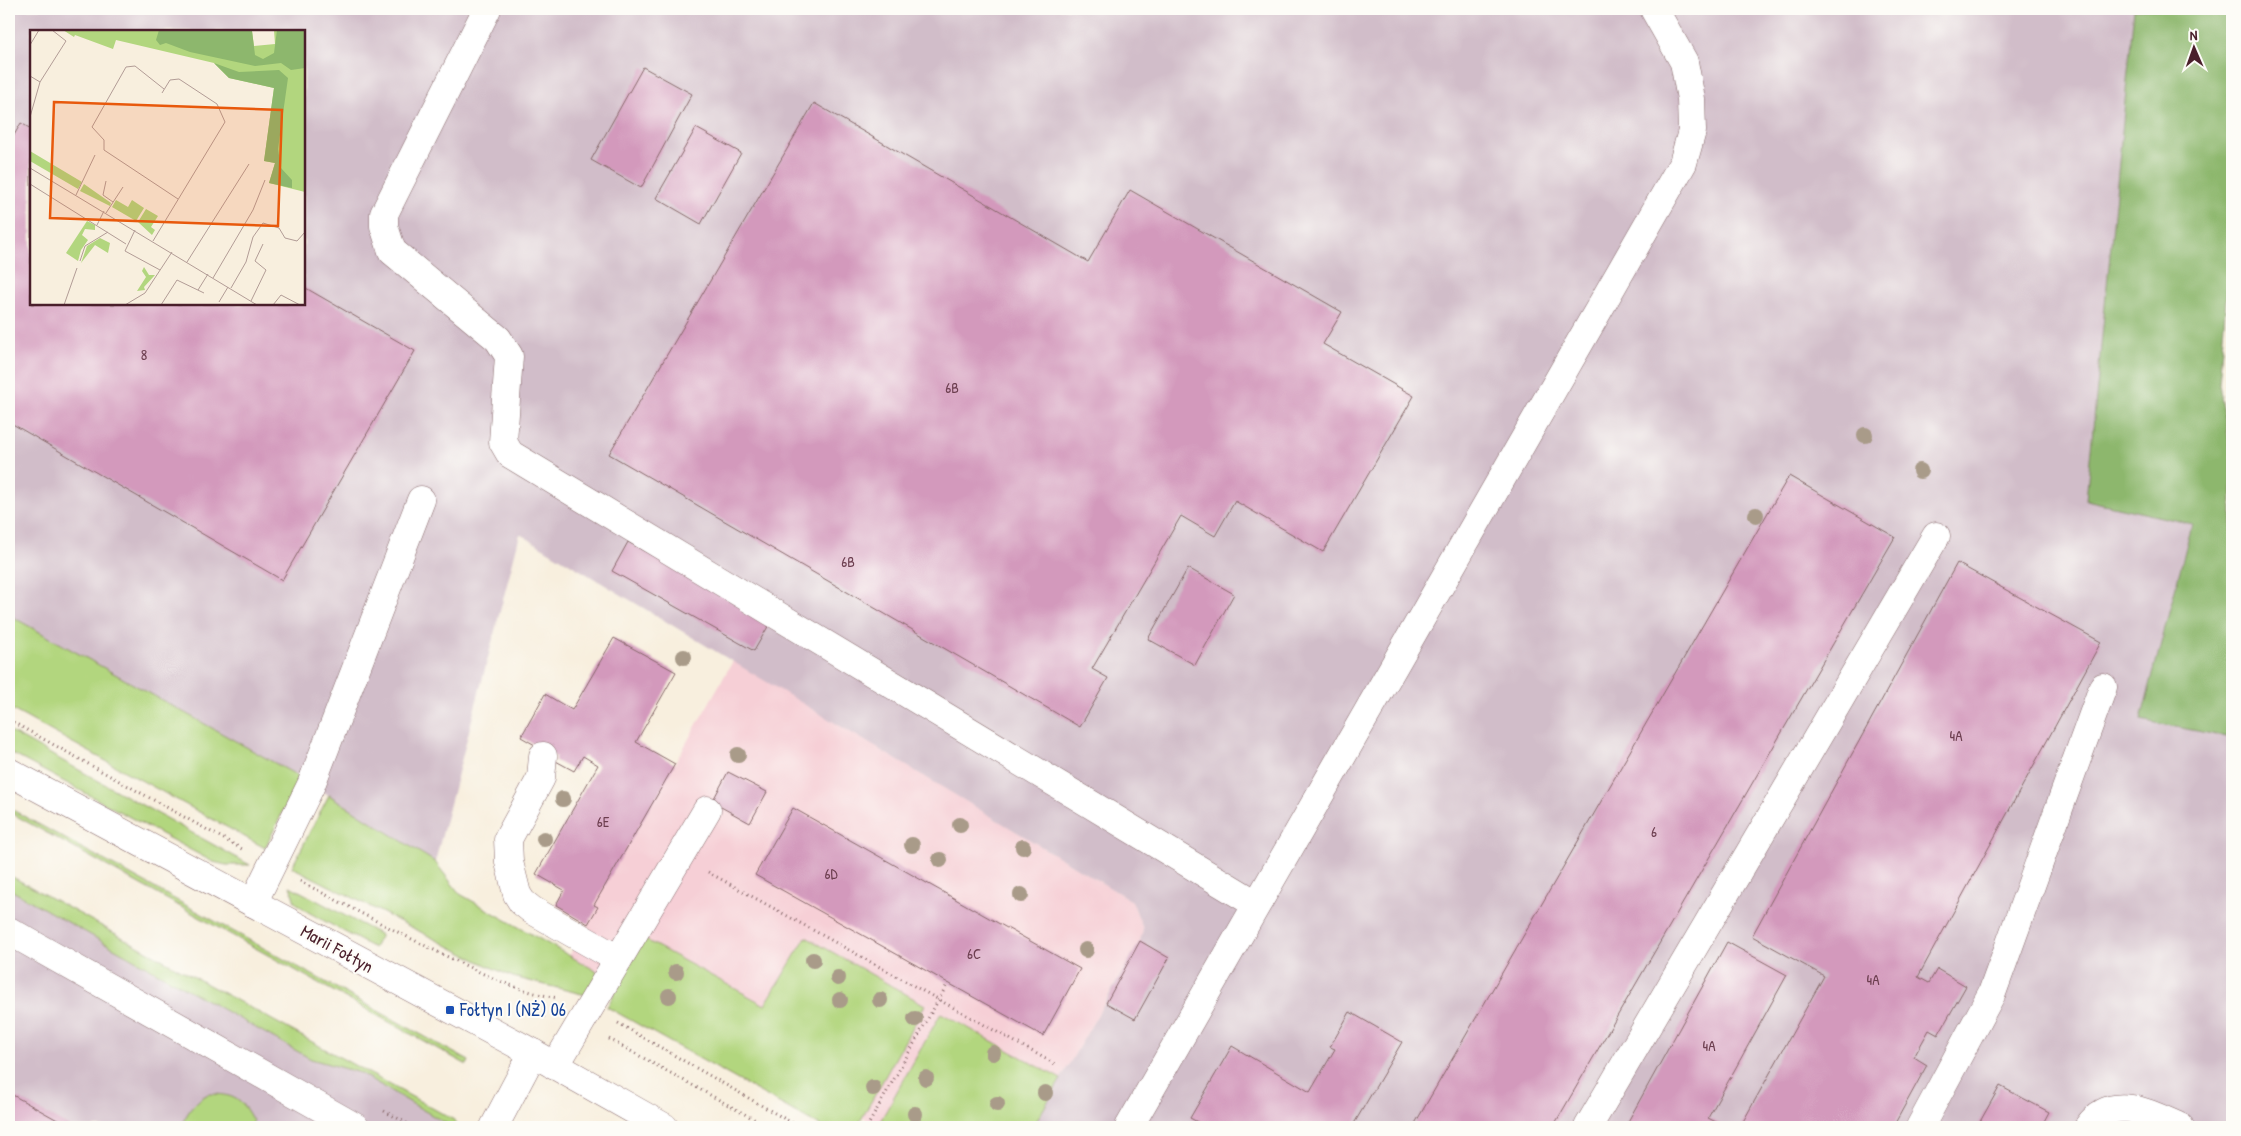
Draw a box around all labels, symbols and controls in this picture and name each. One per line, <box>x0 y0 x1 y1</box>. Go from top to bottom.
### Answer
north arrow <box>2168 22 2218 72</box>
text: N <box>2189 25 2198 44</box>
inset map <box>30 30 305 305</box>
house number: 8 <box>141 344 147 365</box>
house number: 6B <box>945 377 959 398</box>
house number: 6B <box>841 551 855 572</box>
house number: 4A <box>1950 725 1963 746</box>
house number: 6E <box>597 811 610 832</box>
house number: 6 <box>1651 821 1657 842</box>
house number: 6D <box>824 863 838 884</box>
street label: Marii Fołtyn <box>296 918 378 979</box>
house number: 6C <box>967 943 981 964</box>
house number: 4A <box>1867 969 1880 990</box>
place label: Fołtyn I (NŻ) 06 <box>459 997 566 1022</box>
marker: Fołtyn I (NŻ) 06 <box>444 1004 456 1016</box>
house number: 4A <box>1703 1035 1716 1056</box>

